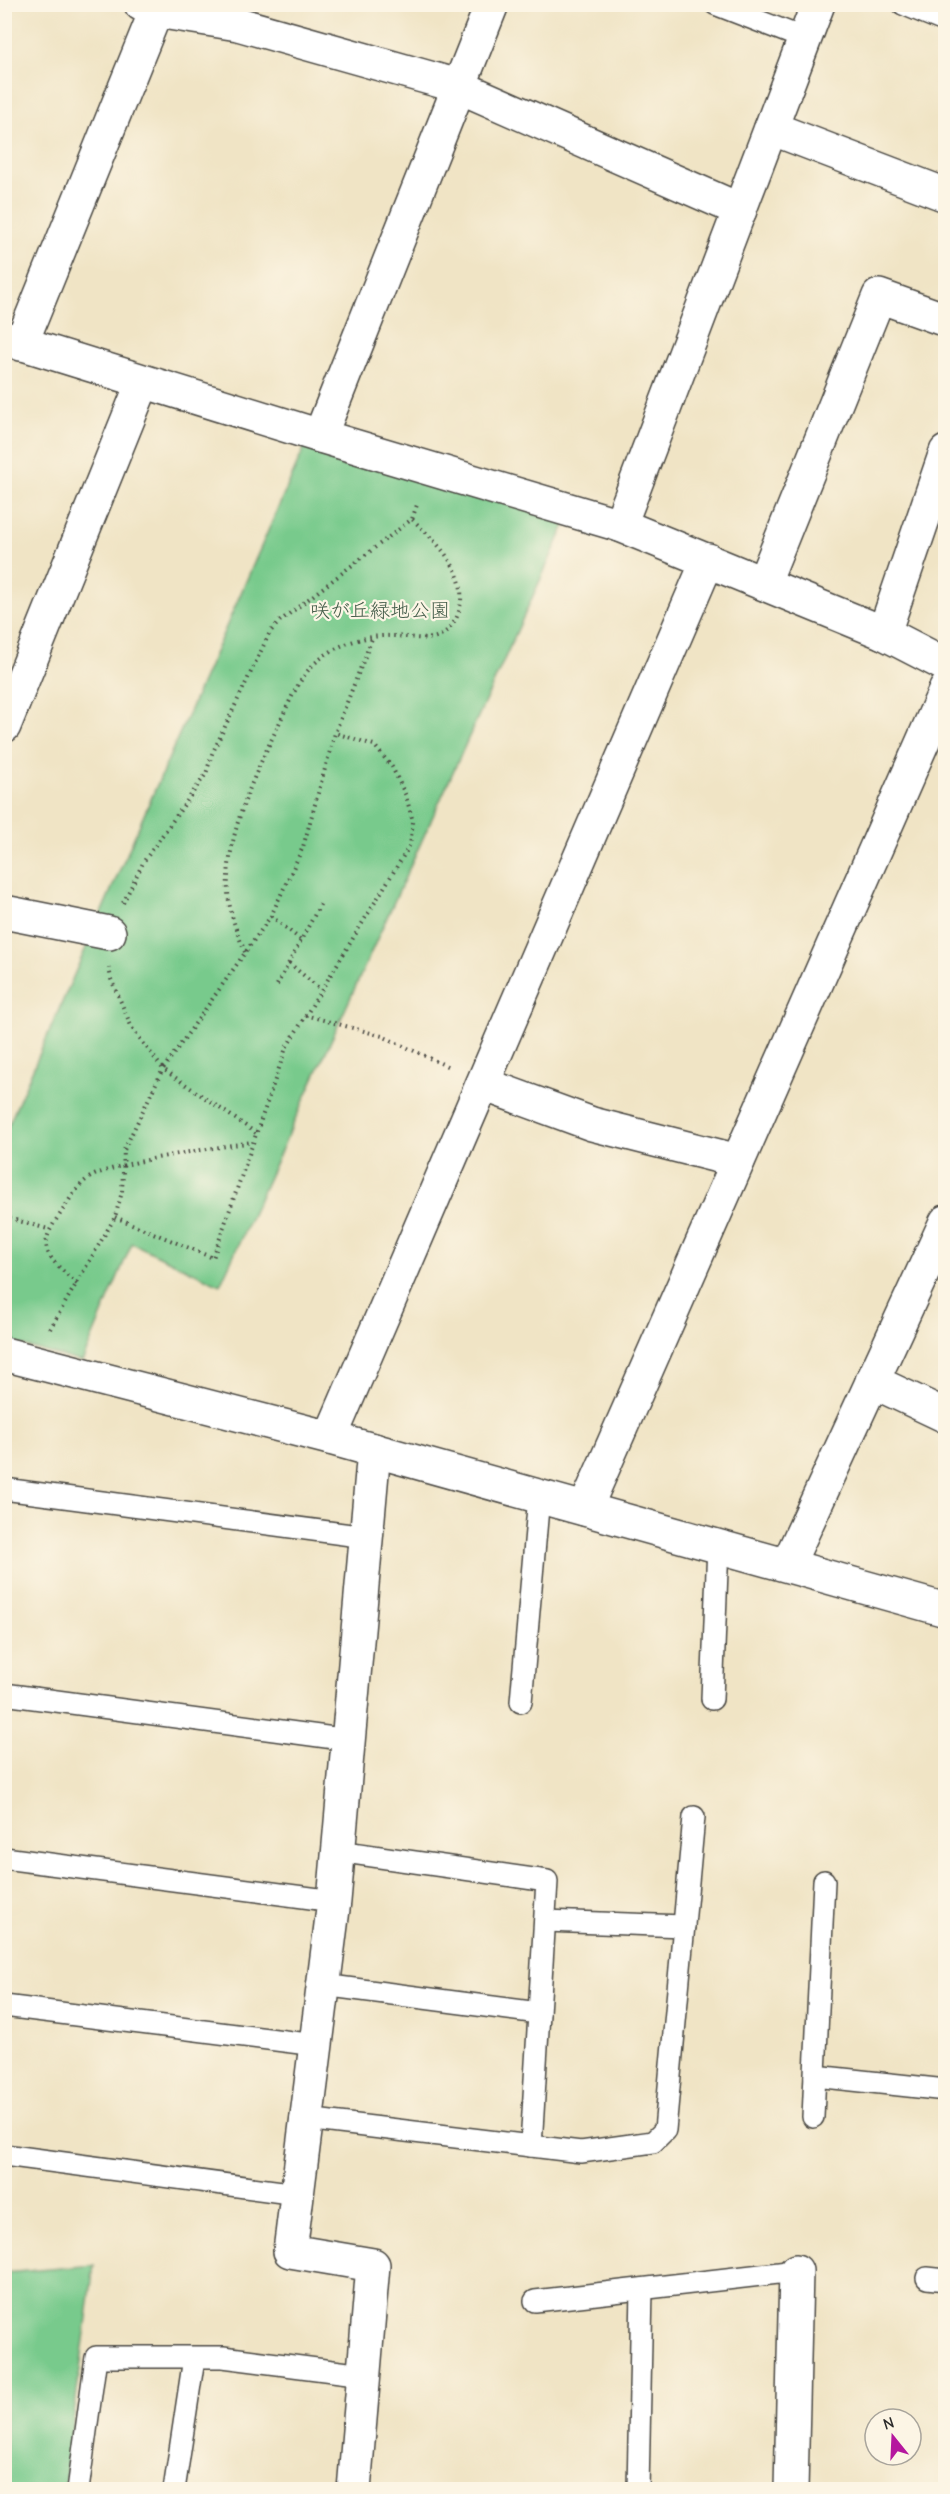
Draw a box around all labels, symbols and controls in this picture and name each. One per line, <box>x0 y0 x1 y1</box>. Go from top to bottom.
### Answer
park label: 咲が丘緑地公園 <box>310 599 450 622</box>
north arrow <box>863 2407 923 2467</box>
text: N <box>881 2414 896 2434</box>

